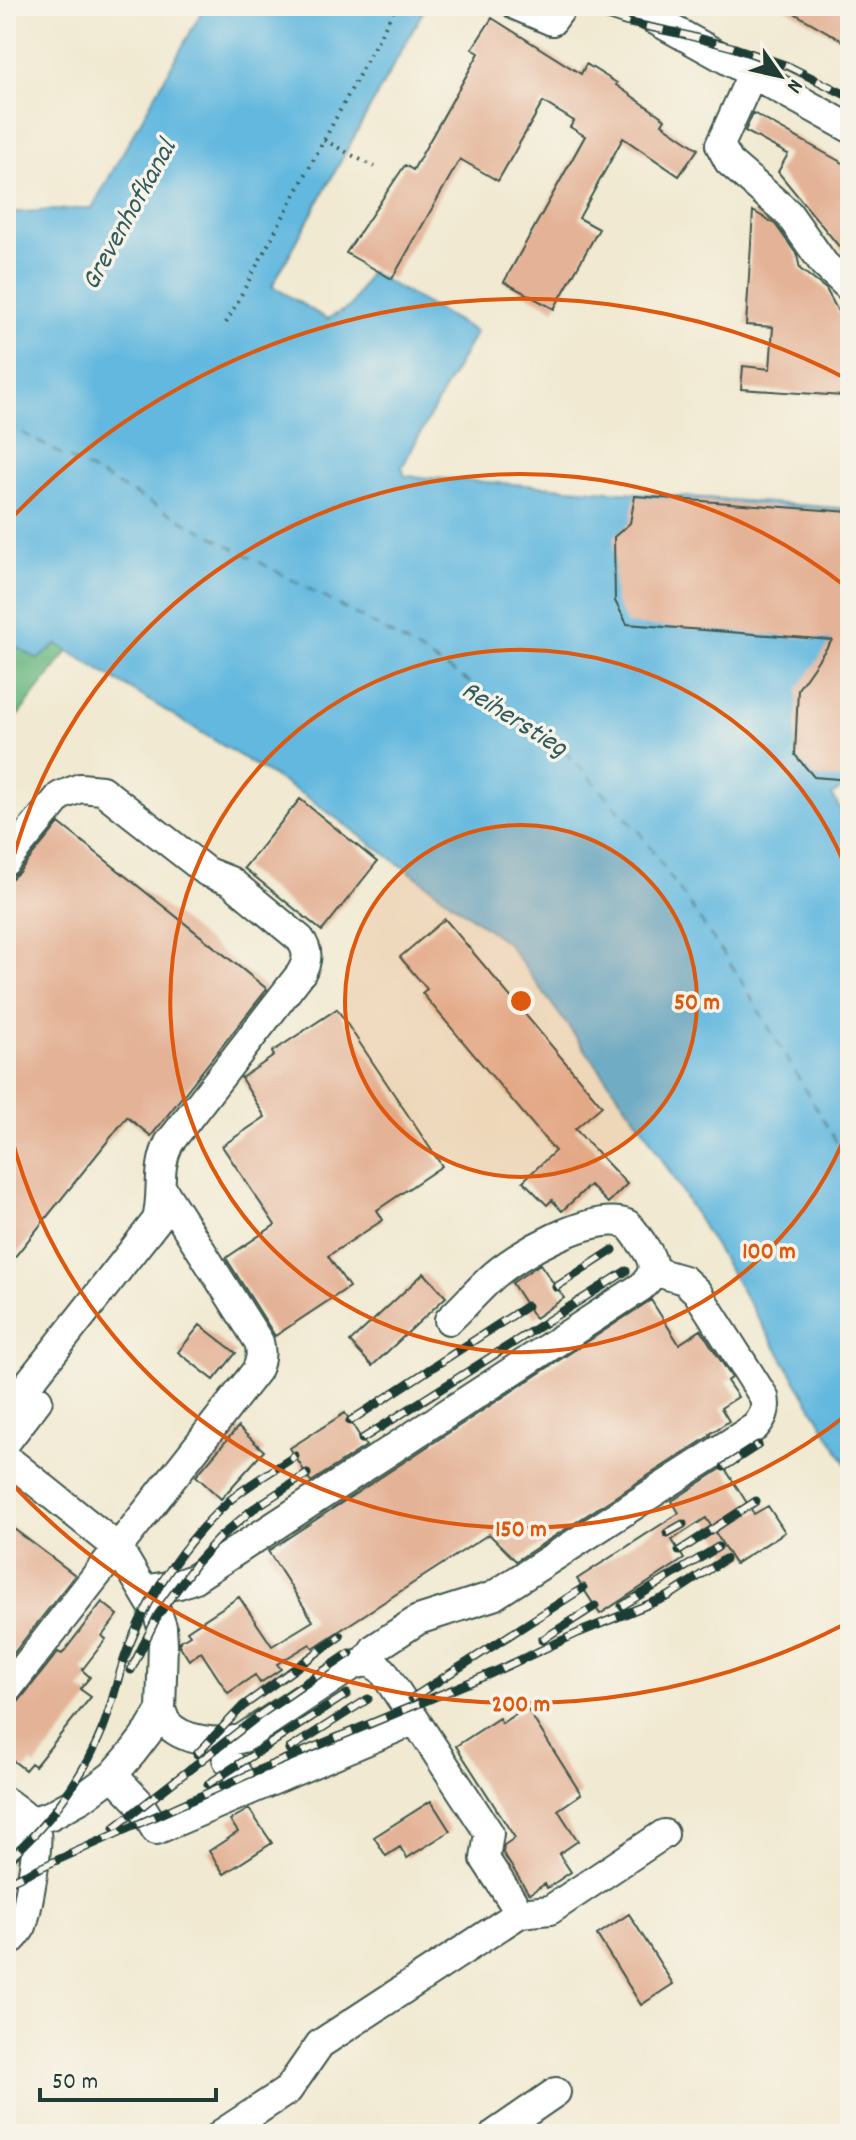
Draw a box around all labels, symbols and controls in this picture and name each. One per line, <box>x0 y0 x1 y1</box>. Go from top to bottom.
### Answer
north arrow <box>740 36 820 116</box>
text: N <box>778 72 810 99</box>
water label: Grevenhofkanal <box>73 132 190 298</box>
water label: Reiherstieg <box>452 673 574 770</box>
centre of rings <box>507 987 535 1015</box>
text: 50 m <box>674 987 720 1021</box>
text: 100 m <box>742 1236 796 1270</box>
text: 150 m <box>495 1514 547 1548</box>
text: 200 m <box>492 1689 550 1723</box>
scale bar <box>40 2052 216 2102</box>
text: 50 m <box>52 2066 98 2100</box>

